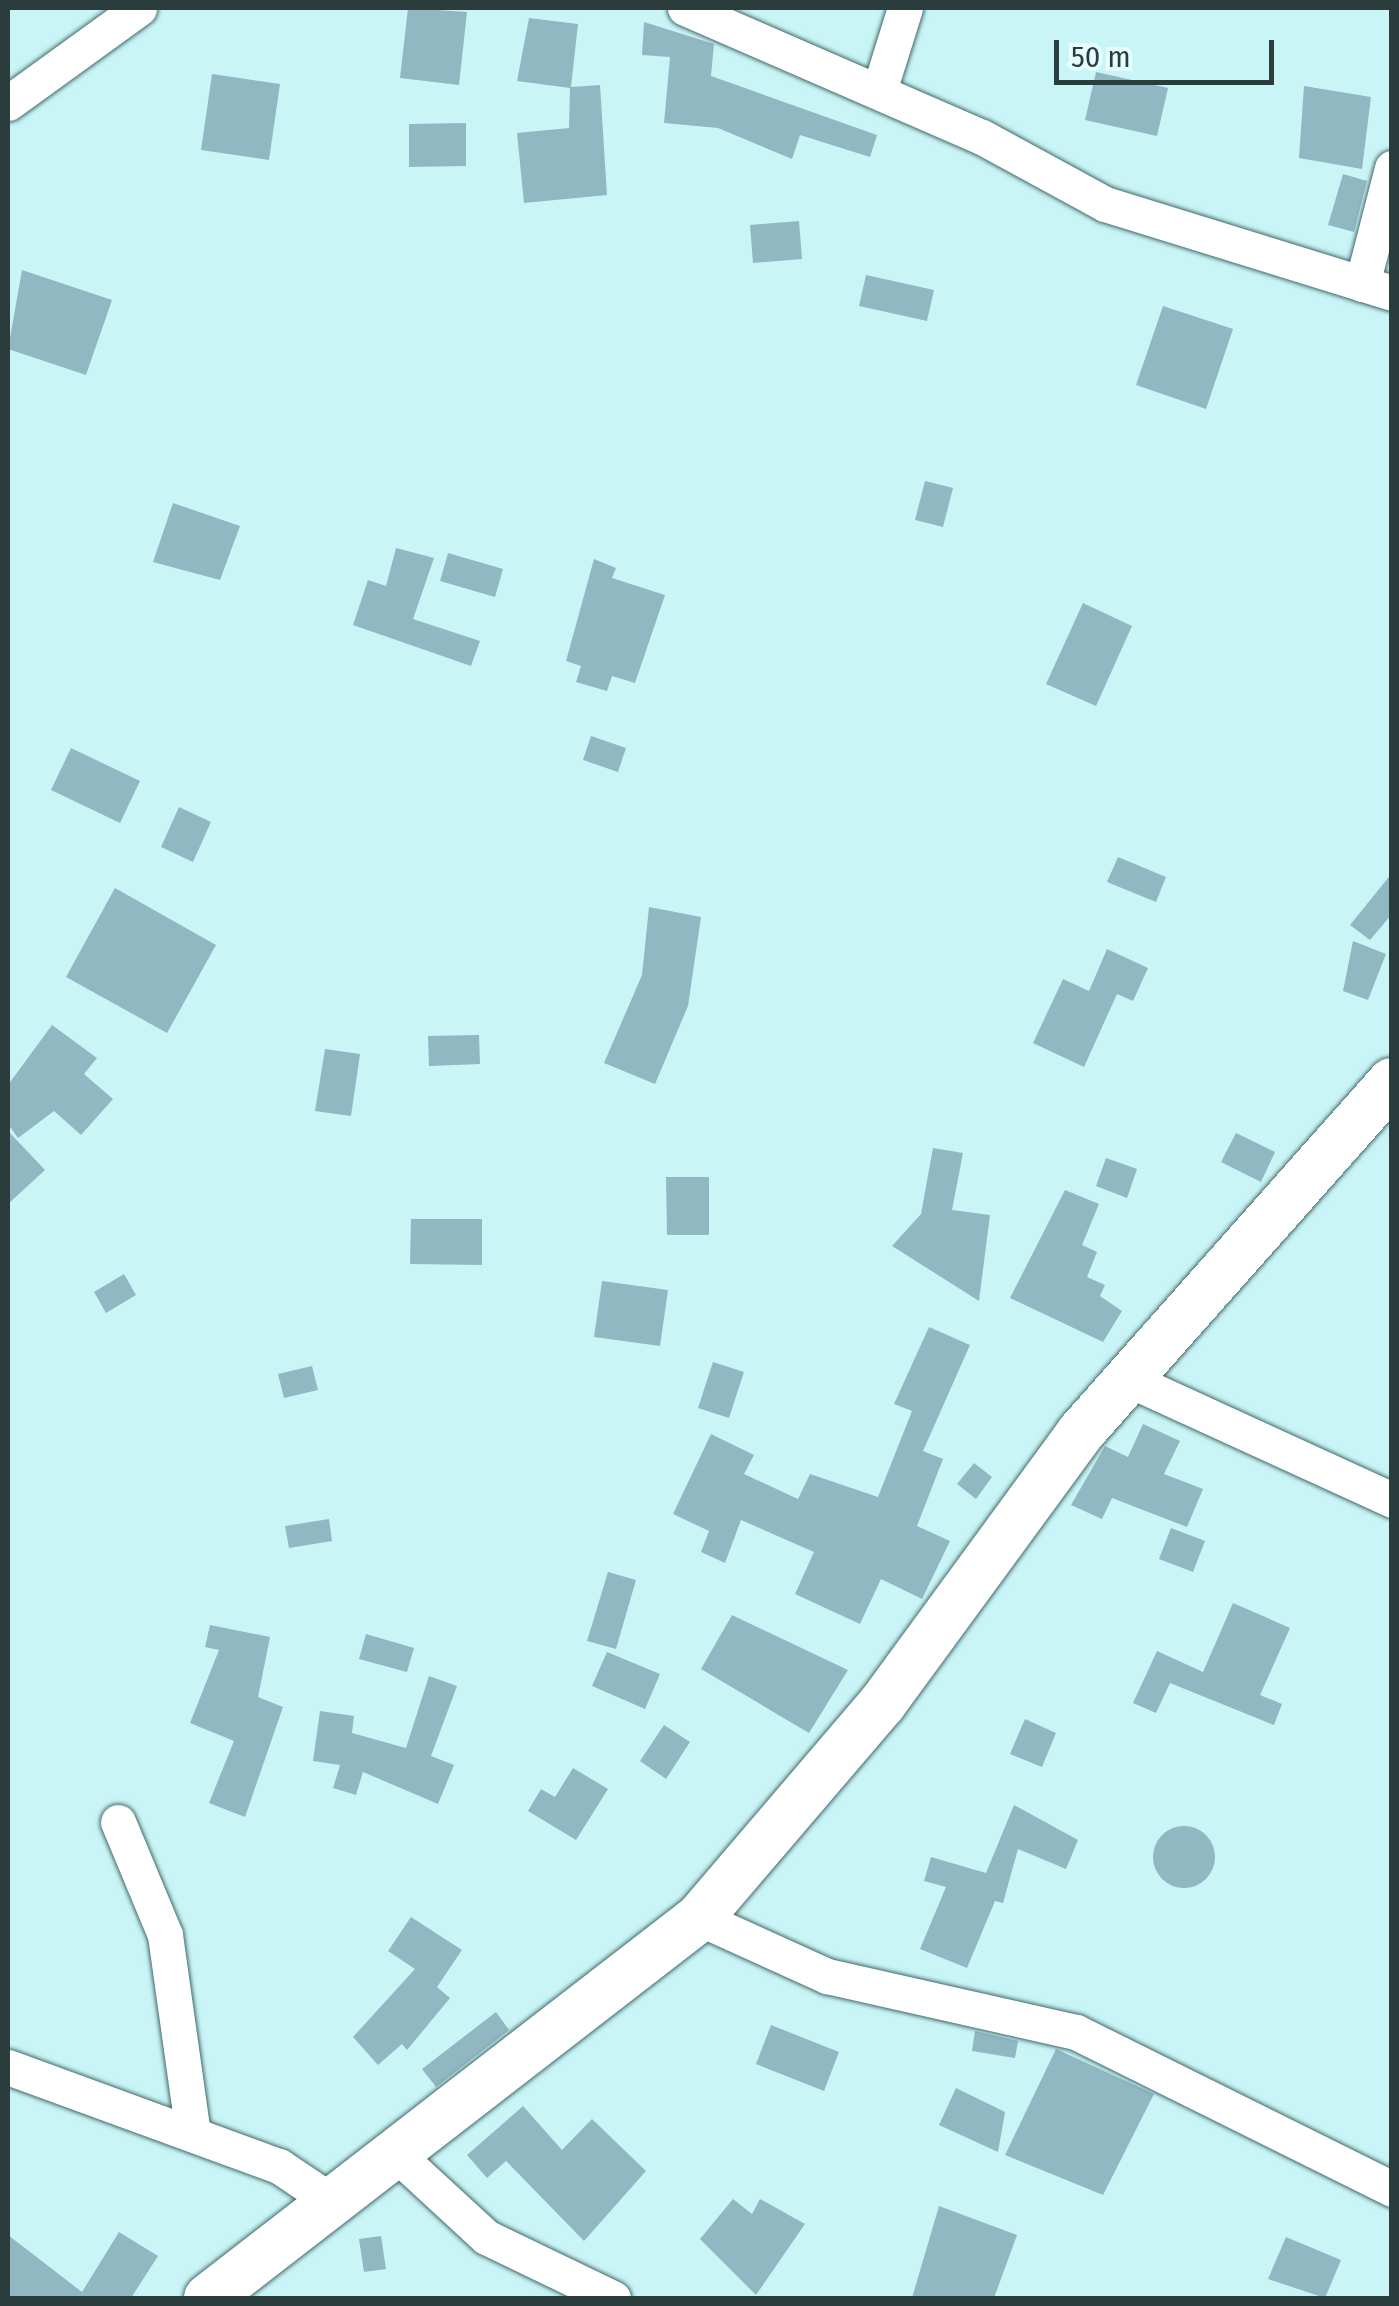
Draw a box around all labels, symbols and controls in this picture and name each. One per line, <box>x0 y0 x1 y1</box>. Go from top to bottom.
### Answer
scale bar <box>1059 20 1279 82</box>
text: 50 m <box>1071 39 1131 75</box>

